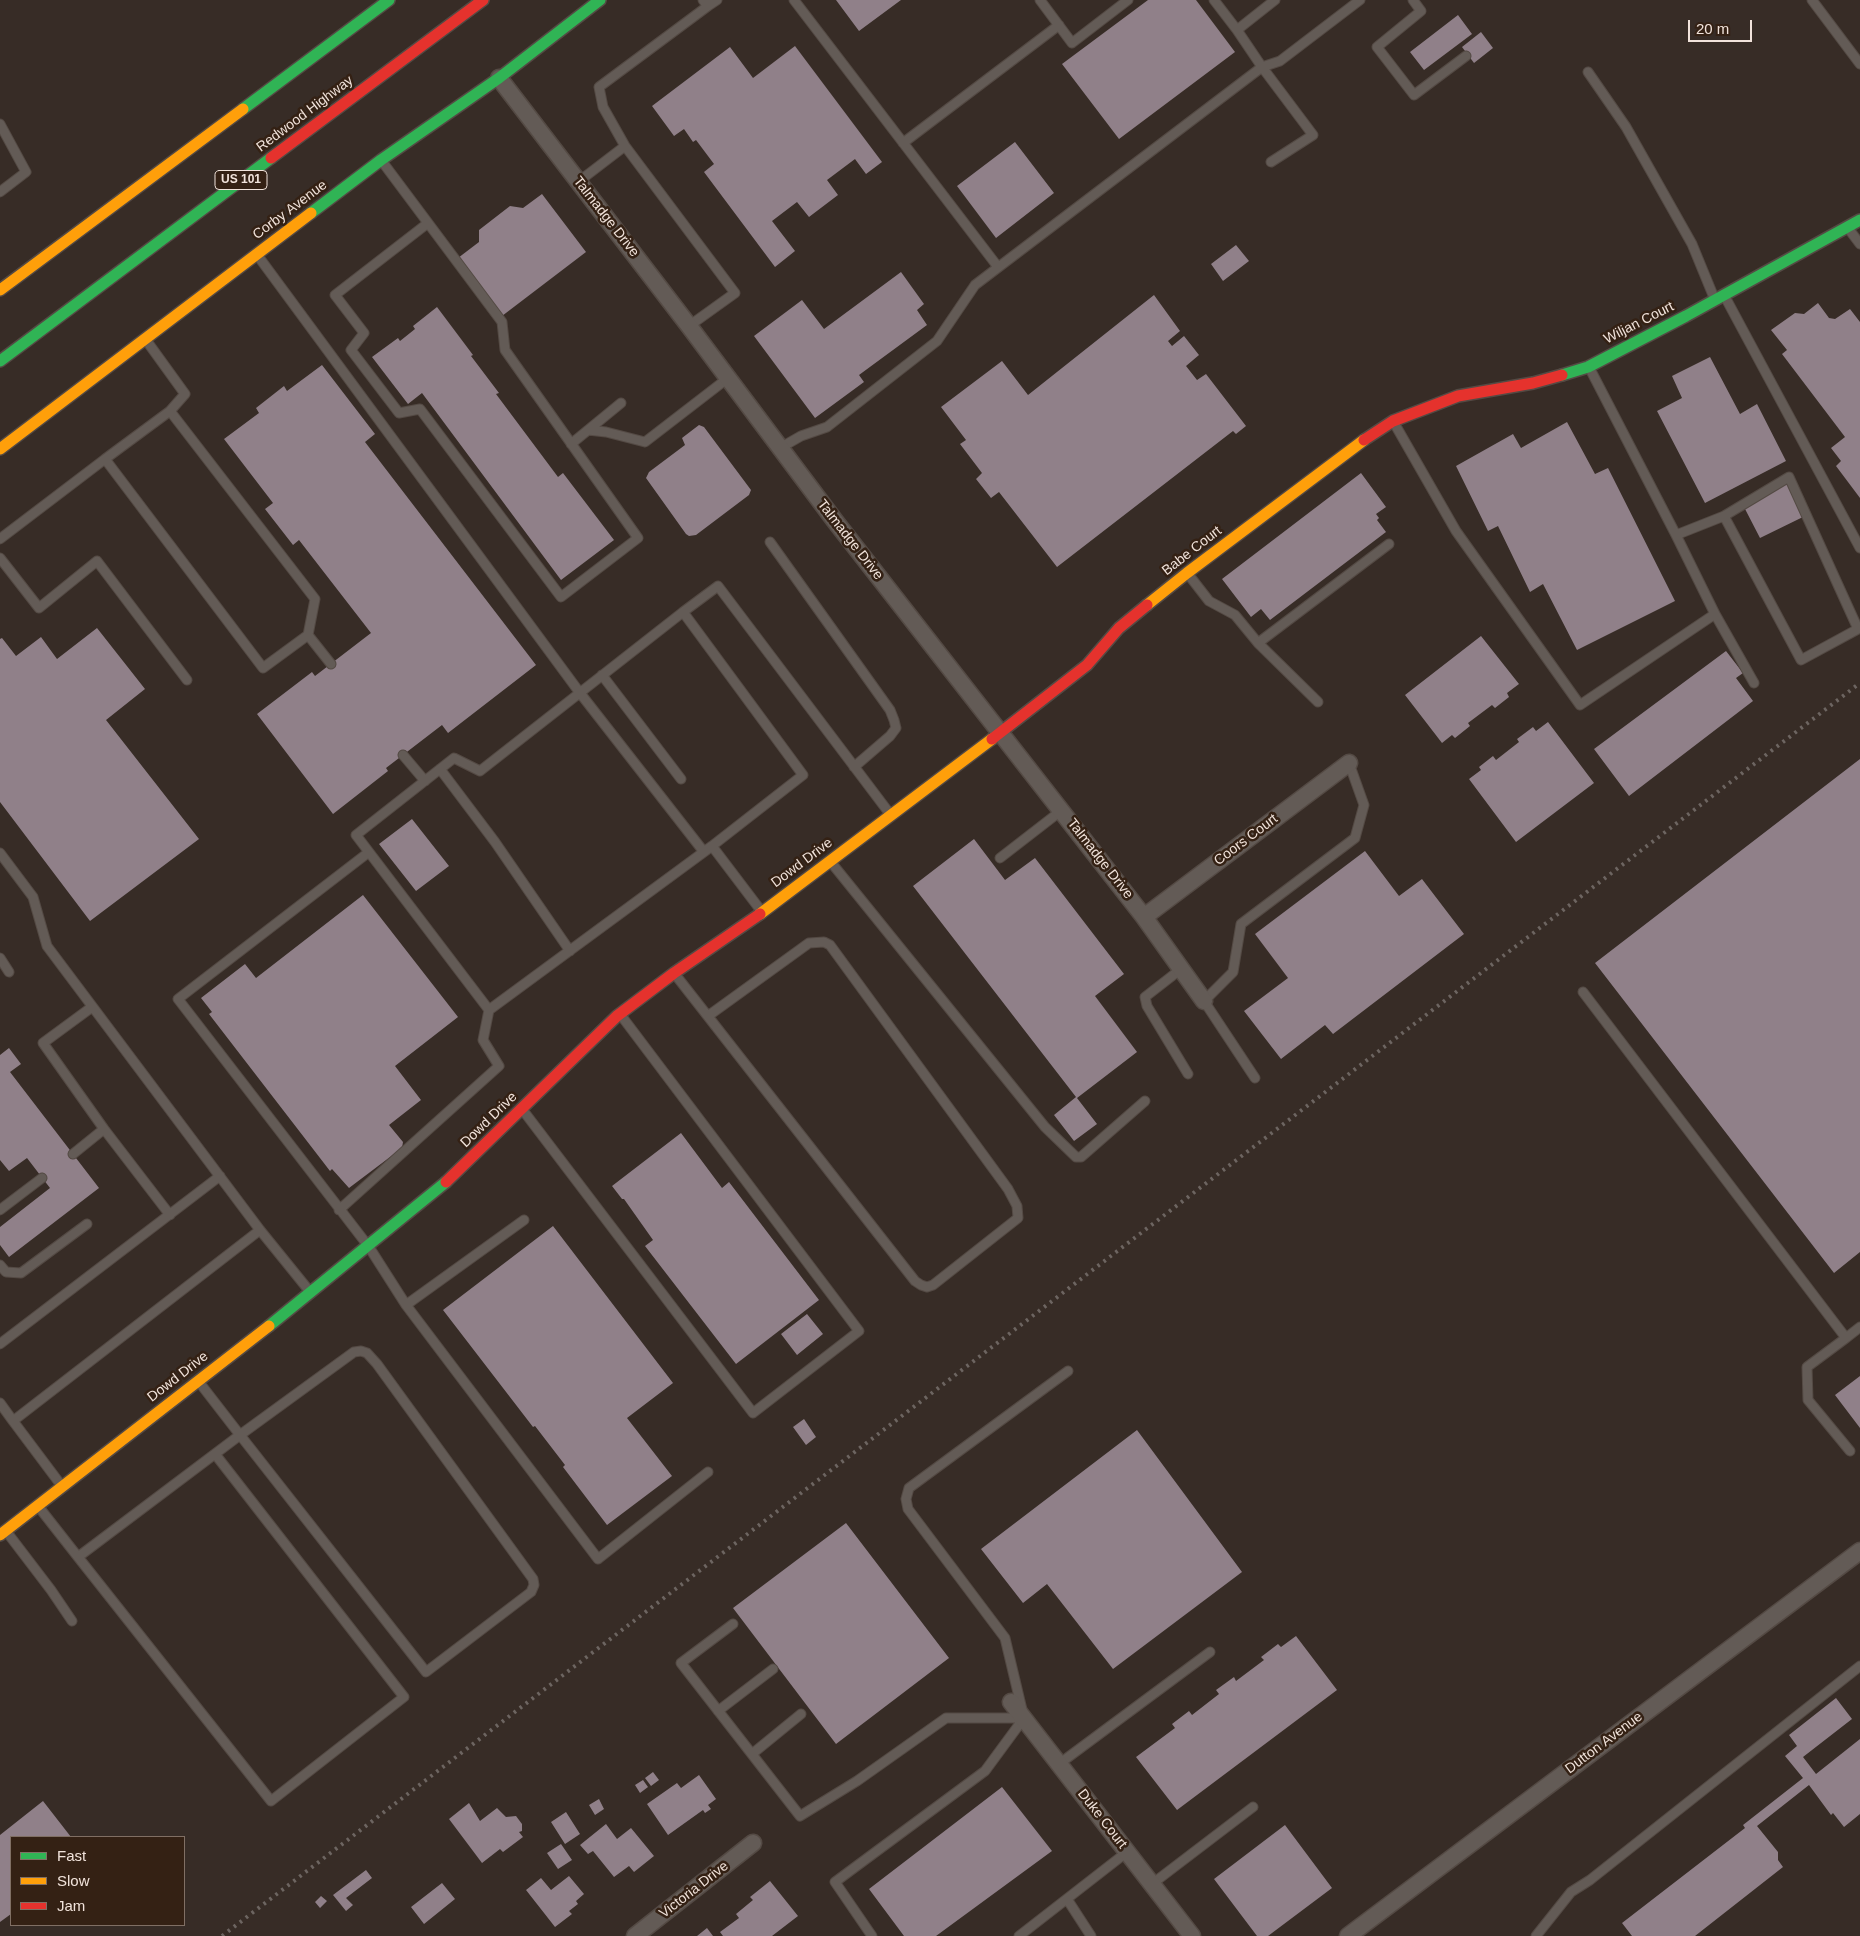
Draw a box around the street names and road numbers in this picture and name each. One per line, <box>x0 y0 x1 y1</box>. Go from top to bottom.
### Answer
street label: Redwood Highway <box>253 72 357 156</box>
road number: US 101 <box>215 170 267 190</box>
street label: Talmadge Drive <box>569 174 643 260</box>
street label: Corby Avenue <box>250 177 330 243</box>
street label: Wiljan Court <box>1601 298 1677 348</box>
street label: Talmadge Drive <box>813 497 887 583</box>
street label: Babe Court <box>1159 523 1225 579</box>
street label: Coors Court <box>1211 811 1281 869</box>
street label: Talmadge Drive <box>1063 816 1137 902</box>
street label: Dowd Drive <box>768 835 836 891</box>
street label: Dowd Drive <box>457 1089 521 1151</box>
street label: Dowd Drive <box>144 1348 212 1406</box>
street label: Dutton Avenue <box>1562 1708 1646 1778</box>
street label: Duke Court <box>1074 1786 1130 1852</box>
street label: Victoria Drive <box>656 1858 732 1922</box>

